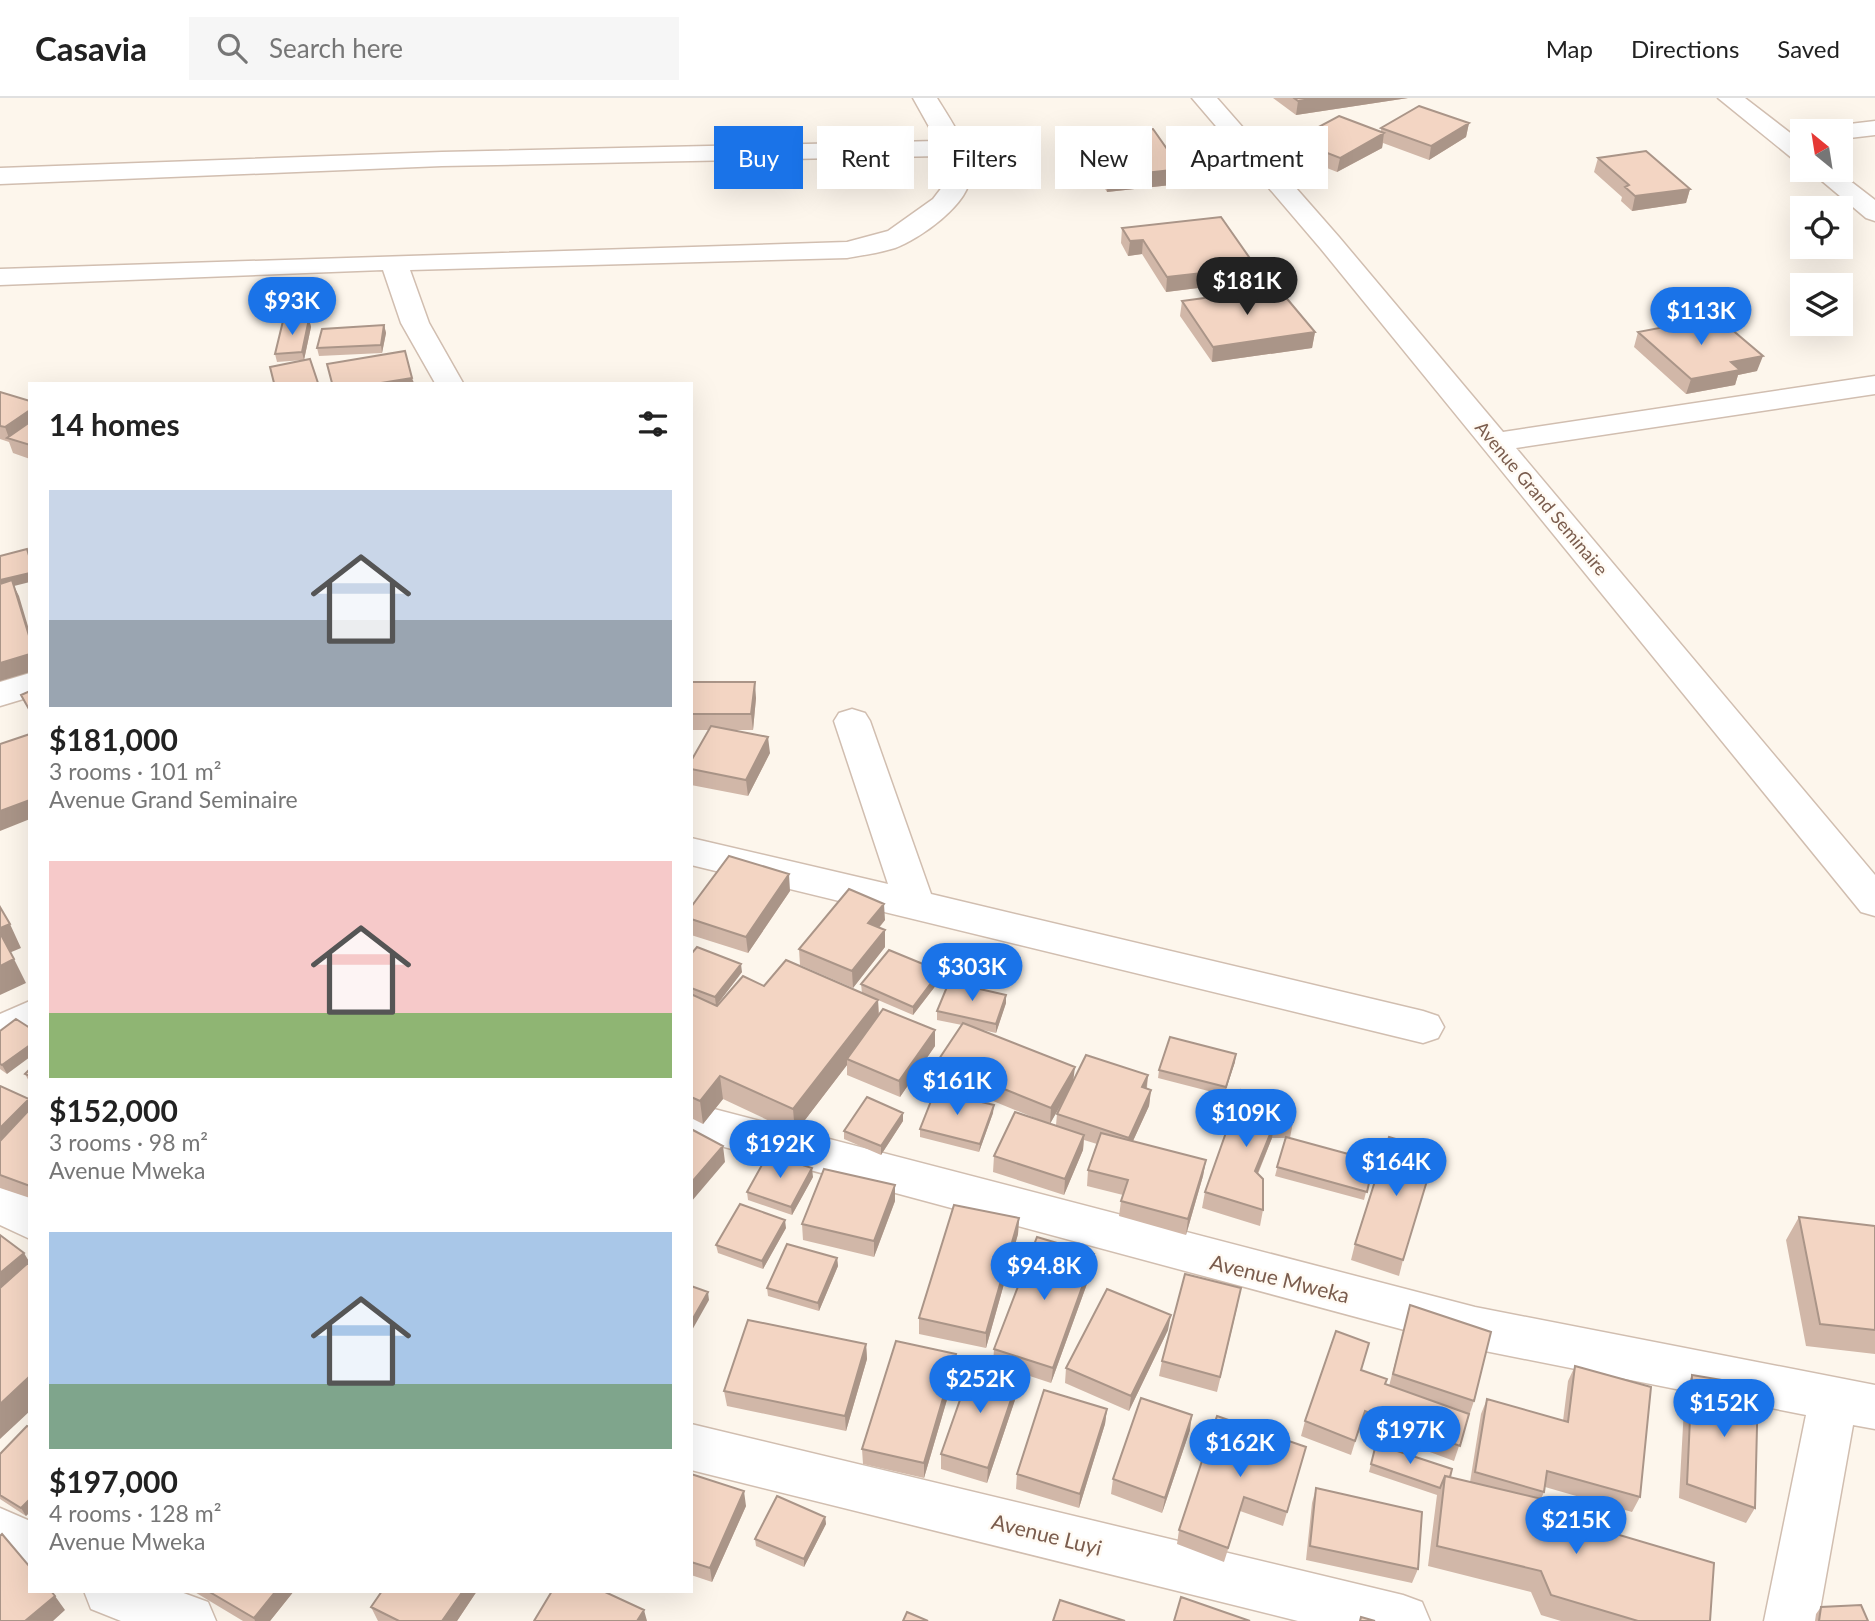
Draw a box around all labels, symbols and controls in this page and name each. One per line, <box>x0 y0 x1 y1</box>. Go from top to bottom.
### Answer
search box <box>189 17 679 80</box>
text: Casavia <box>35 28 147 68</box>
icon: search <box>213 29 251 67</box>
text: Search here <box>269 32 403 64</box>
text: Map <box>1546 34 1593 63</box>
text: Directions <box>1631 34 1739 63</box>
text: Saved <box>1777 34 1840 63</box>
north arrow <box>1790 119 1853 182</box>
map controls <box>1790 119 1853 336</box>
chip: Buy <box>714 126 803 189</box>
chip: Rent <box>817 126 914 189</box>
chip: Filters <box>928 126 1041 189</box>
chip: New <box>1055 126 1152 189</box>
chip: Apartment <box>1166 126 1328 189</box>
button: locate <box>1790 196 1853 259</box>
pin: $181K <box>1198 258 1296 317</box>
text: $181K <box>1212 266 1282 294</box>
button: layers <box>1790 273 1853 336</box>
pin: $93K <box>251 278 333 337</box>
text: $93K <box>264 286 320 314</box>
pin: $113K <box>1652 288 1750 347</box>
text: $113K <box>1666 296 1736 324</box>
icon: filters <box>634 405 672 443</box>
text: 14 homes <box>49 406 180 442</box>
street label: Avenue Grand Seminaire <box>1471 416 1613 580</box>
icon: home <box>298 536 424 662</box>
text: $181,000 <box>49 721 178 757</box>
text: 3 rooms · 101 m² <box>49 757 221 785</box>
text: Avenue Grand Seminaire <box>49 785 298 813</box>
icon: home <box>298 907 424 1033</box>
pin: $303K <box>923 944 1021 1003</box>
text: $303K <box>937 952 1007 980</box>
pin: $161K <box>908 1058 1006 1117</box>
text: $161K <box>922 1066 992 1094</box>
pin: $109K <box>1197 1090 1295 1149</box>
text: $152,000 <box>49 1092 178 1128</box>
text: $109K <box>1211 1098 1281 1126</box>
pin: $192K <box>731 1121 829 1180</box>
text: 3 rooms · 98 m² <box>49 1128 208 1156</box>
text: $192K <box>745 1129 815 1157</box>
pin: $164K <box>1347 1138 1445 1198</box>
text: $164K <box>1361 1147 1431 1175</box>
text: Avenue Mweka <box>49 1156 205 1184</box>
pin: $94.8K <box>987 1242 1101 1302</box>
street label: Avenue Mweka <box>1208 1249 1352 1307</box>
text: $94.8K <box>1007 1251 1081 1279</box>
icon: home <box>298 1278 424 1404</box>
pin: $252K <box>931 1356 1029 1415</box>
text: $252K <box>945 1364 1015 1392</box>
pin: $152K <box>1675 1380 1773 1439</box>
text: $152K <box>1689 1388 1759 1416</box>
pin: $197K <box>1361 1406 1459 1466</box>
text: $197K <box>1375 1415 1445 1443</box>
pin: $162K <box>1191 1420 1289 1479</box>
text: $162K <box>1205 1428 1275 1456</box>
text: $197,000 <box>49 1463 178 1499</box>
pin: $215K <box>1527 1496 1625 1556</box>
text: 4 rooms · 128 m² <box>49 1499 221 1527</box>
text: $215K <box>1541 1505 1611 1533</box>
street label: Avenue Luyi <box>989 1508 1105 1560</box>
text: Avenue Mweka <box>49 1527 205 1555</box>

